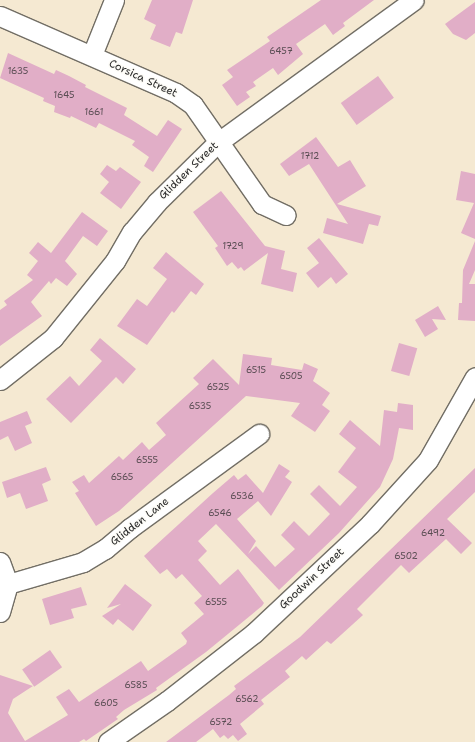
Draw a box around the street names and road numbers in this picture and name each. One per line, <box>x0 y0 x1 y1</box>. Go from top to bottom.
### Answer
street label: Corsica Street <box>107 57 179 101</box>
street label: Glidden Street <box>157 139 221 203</box>
street label: Glidden Lane <box>108 495 172 549</box>
street label: Goodwin Street <box>277 546 347 612</box>

